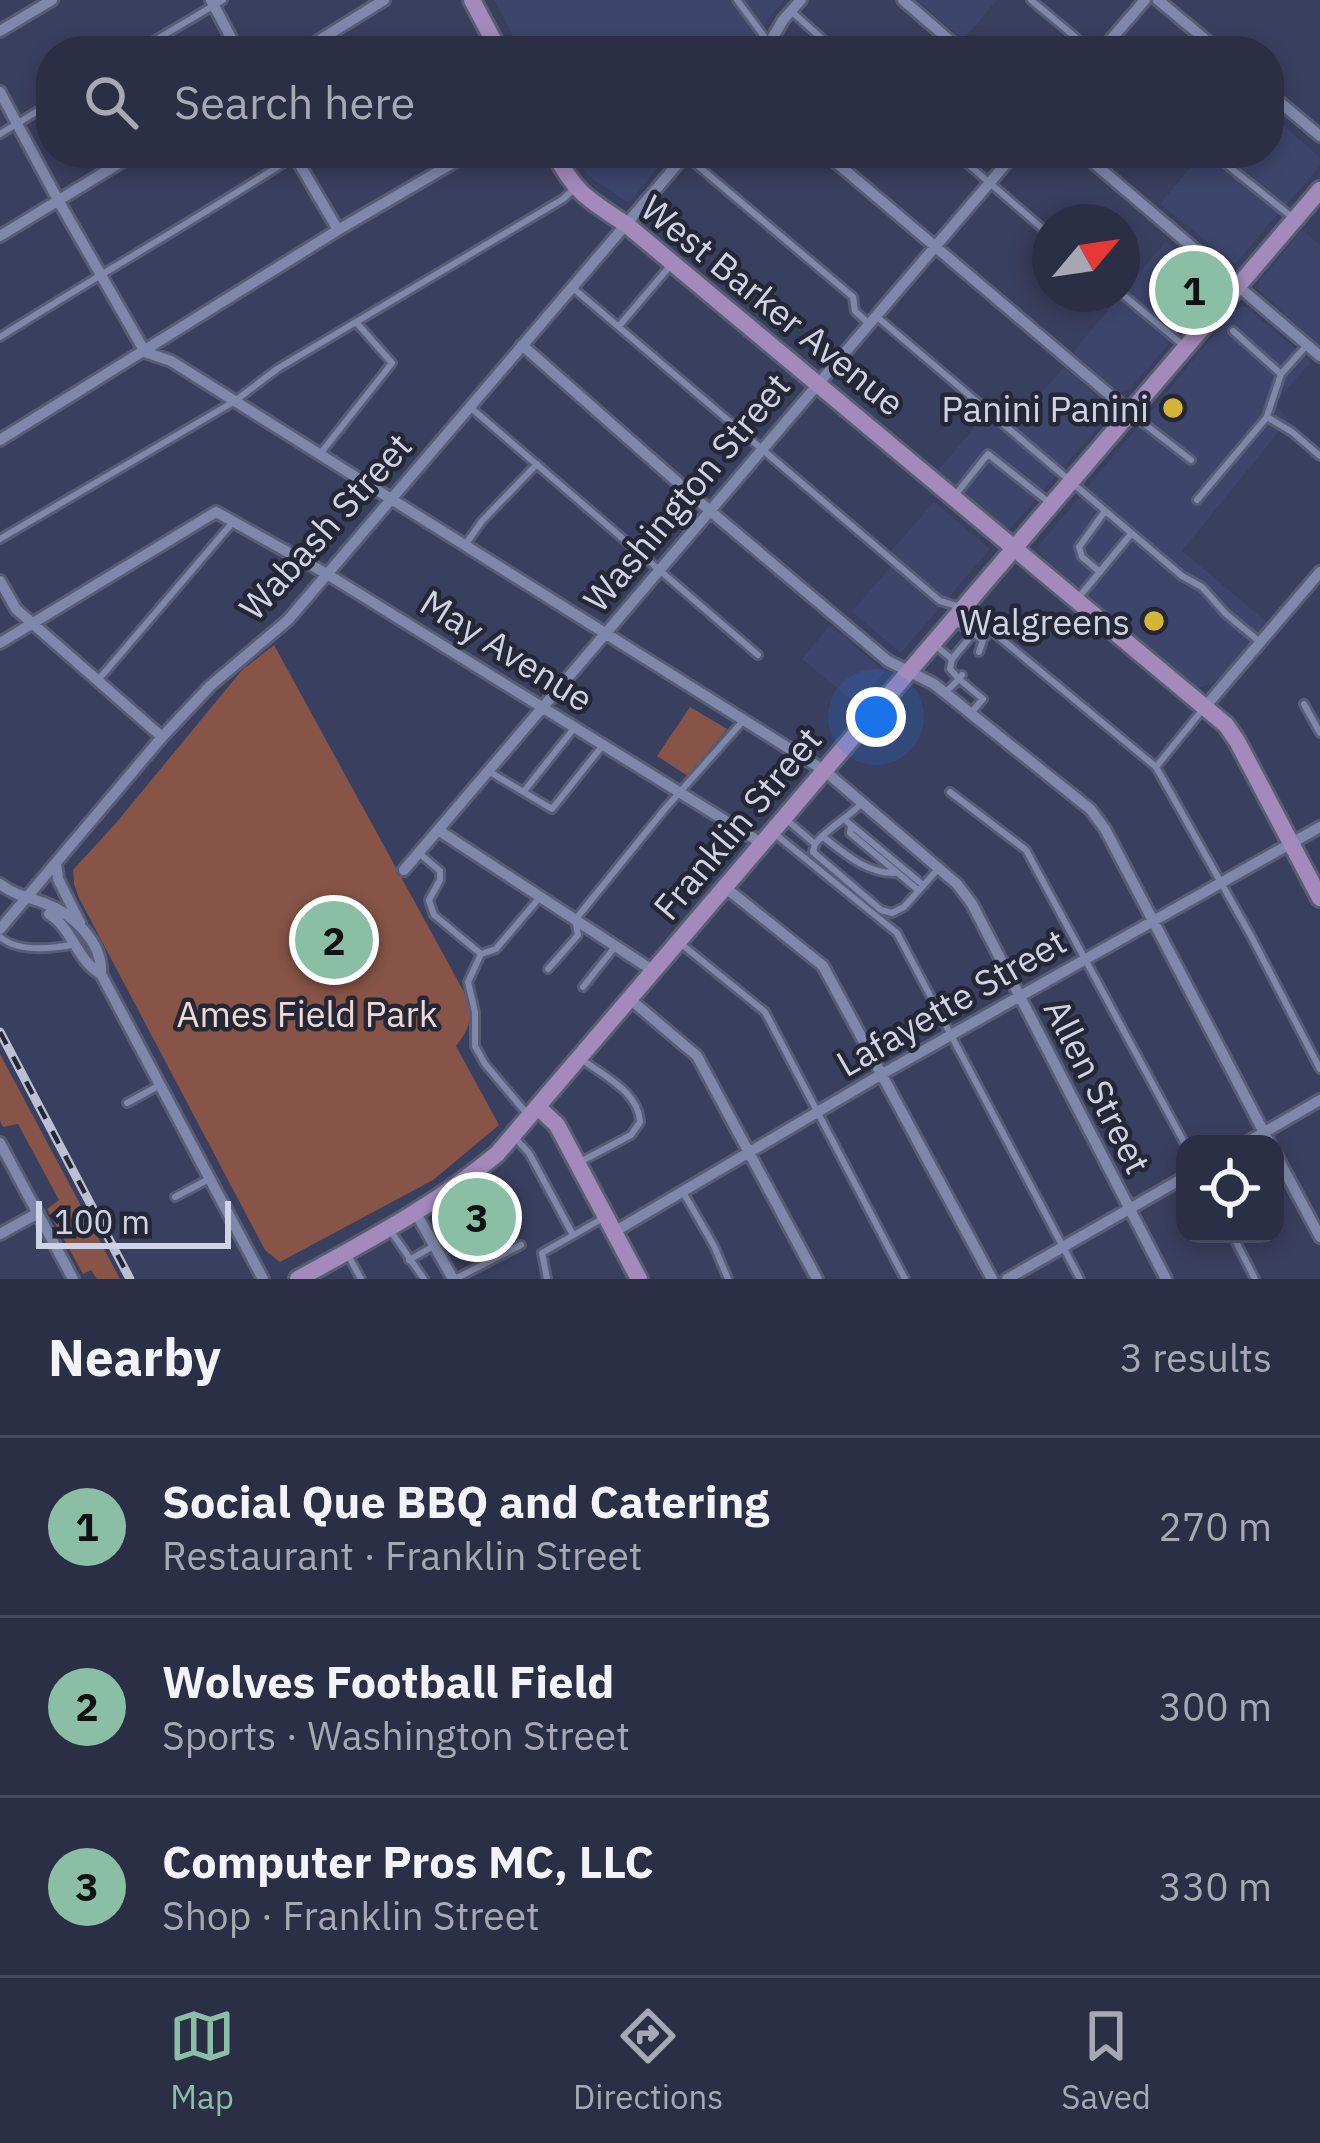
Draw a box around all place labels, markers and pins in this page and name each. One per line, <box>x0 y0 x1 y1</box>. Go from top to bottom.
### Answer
pin: 1 <box>1155 245 1233 335</box>
place label: Panini Panini <box>941 385 1149 432</box>
marker: Panini Panini <box>1160 395 1186 421</box>
place label: Walgreens <box>960 598 1130 645</box>
marker: Walgreens <box>1141 608 1167 634</box>
pin: 2 <box>295 895 373 985</box>
pin: 3 <box>438 1172 516 1262</box>

